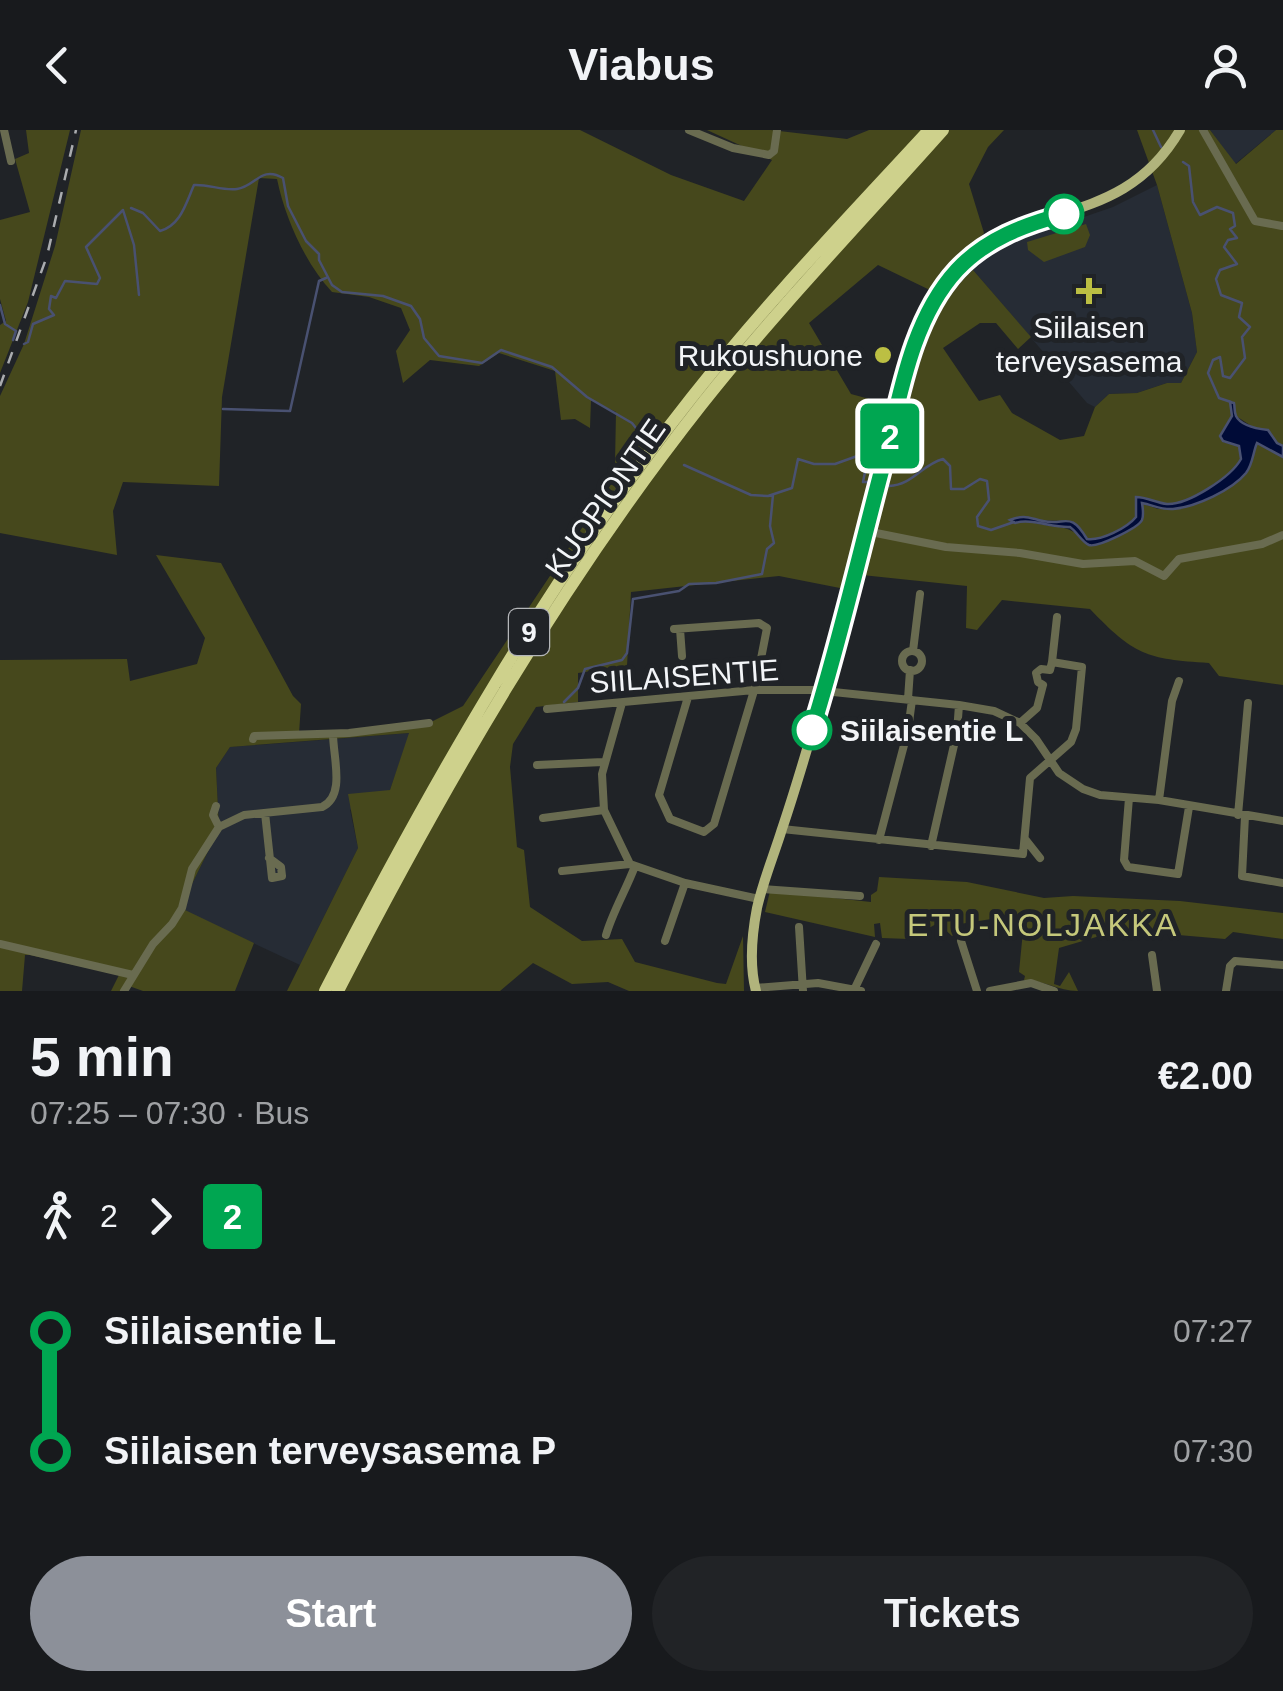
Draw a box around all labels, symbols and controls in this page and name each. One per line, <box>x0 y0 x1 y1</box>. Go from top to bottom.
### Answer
icon: back <box>30 38 85 93</box>
icon: person <box>1198 38 1253 93</box>
text: Viabus <box>568 39 715 90</box>
unlabelled marker <box>1045 195 1083 233</box>
marker: Siilaisen terveysasema <box>1076 278 1102 304</box>
place label: Siilaisen terveysasema <box>996 311 1183 378</box>
place label: Rukoushuone <box>678 339 863 372</box>
marker: Rukoushuone <box>872 344 894 366</box>
line badge: 2 <box>858 404 922 468</box>
street label: KUOPIONTIE <box>538 413 672 583</box>
text: 2 <box>880 417 900 456</box>
road number: 9 <box>509 609 549 655</box>
street label: SIILAISENTIE <box>588 653 780 699</box>
marker: Siilaisentie L <box>793 711 831 749</box>
place label: Siilaisentie L <box>840 714 1023 747</box>
district label: ETU-NOLJAKKA <box>907 907 1179 943</box>
text: 5 min <box>30 1026 174 1088</box>
text: €2.00 <box>1158 1055 1253 1097</box>
text: 07:25 – 07:30 · Bus <box>30 1095 309 1131</box>
icon: walk <box>30 1189 85 1244</box>
icon: forward <box>133 1189 188 1244</box>
text: 2 <box>223 1197 242 1236</box>
text: 2 <box>100 1198 118 1234</box>
text: Siilaisentie L <box>104 1310 336 1352</box>
text: 07:27 <box>1173 1313 1253 1349</box>
text: Siilaisen terveysasema P <box>104 1430 556 1472</box>
text: 07:30 <box>1173 1433 1253 1469</box>
button: Start <box>30 1556 632 1671</box>
button: Tickets <box>652 1556 1253 1671</box>

